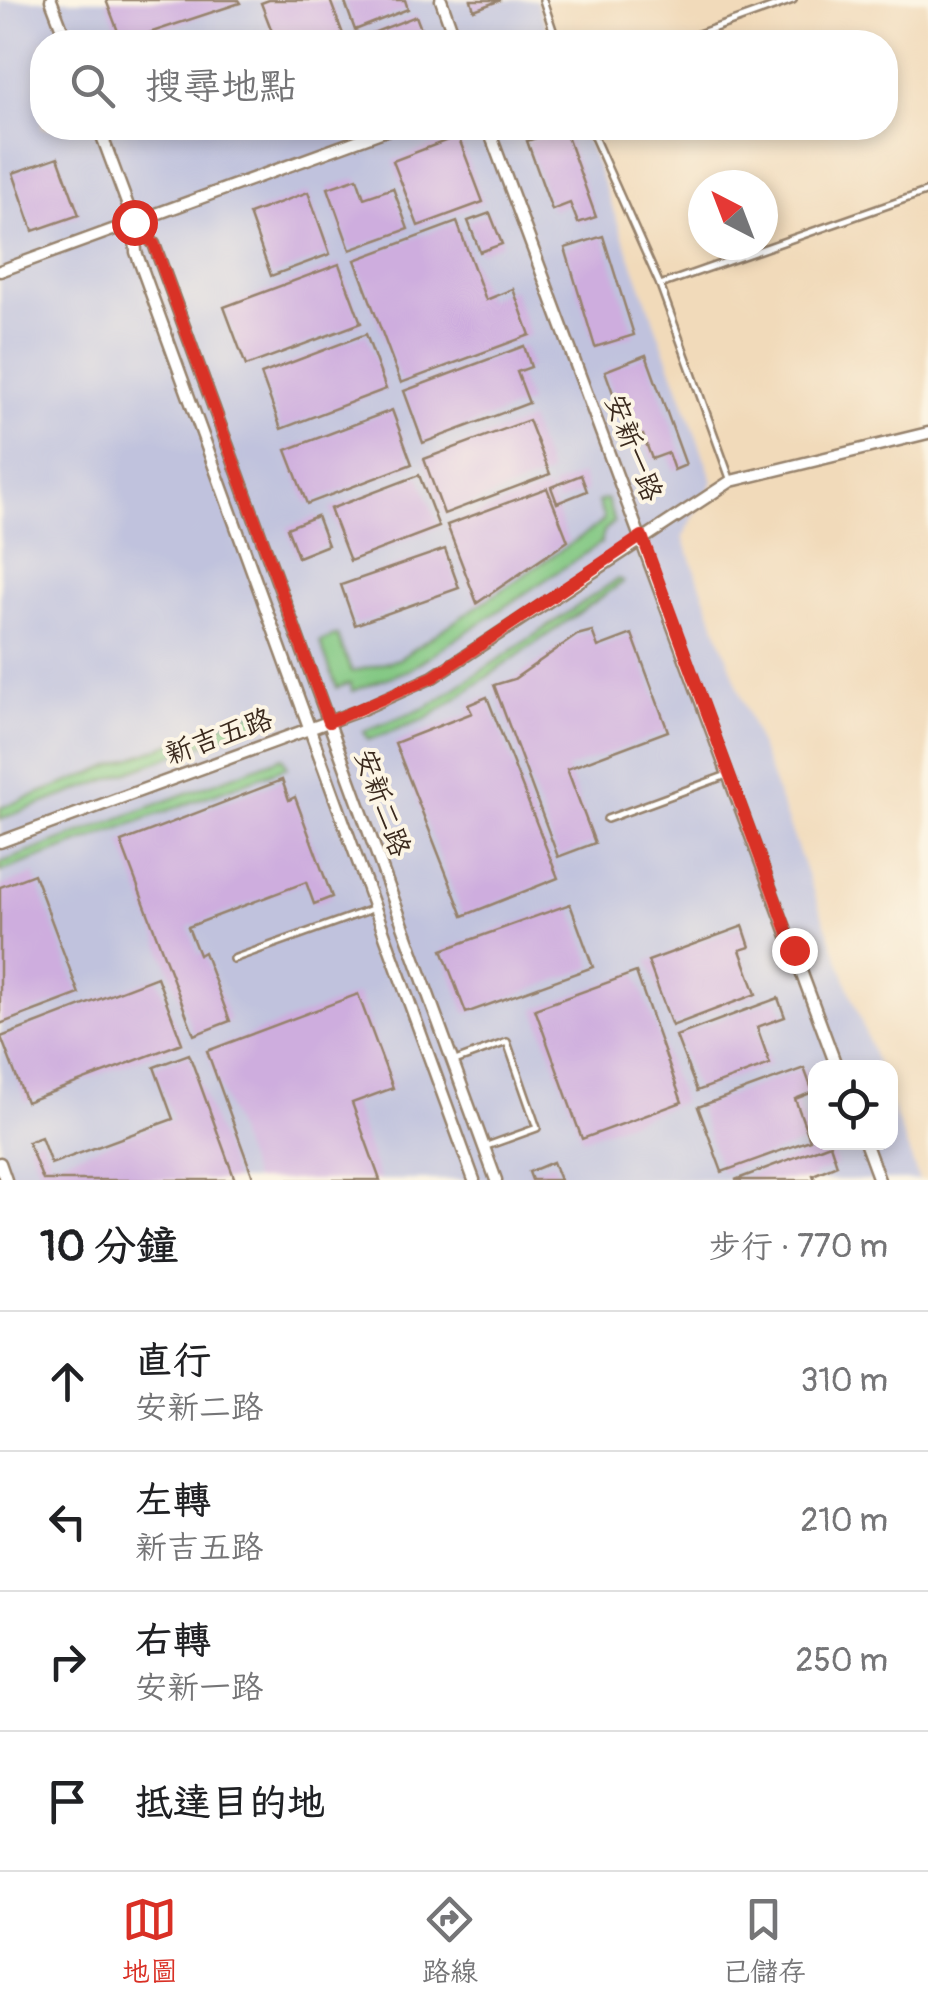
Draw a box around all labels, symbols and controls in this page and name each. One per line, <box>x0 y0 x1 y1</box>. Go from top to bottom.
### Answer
search box <box>30 30 898 140</box>
icon: search <box>65 58 120 113</box>
text: 搜尋地點 <box>145 63 297 111</box>
north arrow <box>688 170 778 260</box>
route start <box>112 200 158 246</box>
street label: 安新一路 <box>597 389 669 507</box>
street label: 新吉五路 <box>160 701 278 773</box>
street label: 安新二路 <box>346 744 418 862</box>
route end <box>772 928 818 974</box>
map controls <box>808 1060 898 1150</box>
button: locate <box>808 1060 898 1150</box>
text: 10 分鐘 <box>40 1221 178 1273</box>
text: 步行 · 770 m <box>709 1227 888 1267</box>
text: 直行 <box>135 1337 211 1385</box>
icon: ahead <box>40 1354 95 1409</box>
text: 310 m <box>800 1361 888 1401</box>
text: 安新二路 <box>135 1388 263 1428</box>
text: 左轉 <box>135 1477 211 1525</box>
icon: left <box>40 1494 95 1549</box>
text: 210 m <box>800 1501 888 1541</box>
text: 新吉五路 <box>135 1528 263 1568</box>
text: 右轉 <box>135 1617 211 1665</box>
icon: right <box>40 1634 95 1689</box>
text: 250 m <box>796 1641 888 1681</box>
text: 安新一路 <box>135 1668 263 1708</box>
icon: arrive <box>40 1774 95 1829</box>
text: 抵達目的地 <box>135 1779 325 1827</box>
tab: 地圖 <box>122 1892 178 1990</box>
tab: 路線 <box>422 1892 478 1990</box>
tab: 已儲存 <box>722 1892 806 1990</box>

